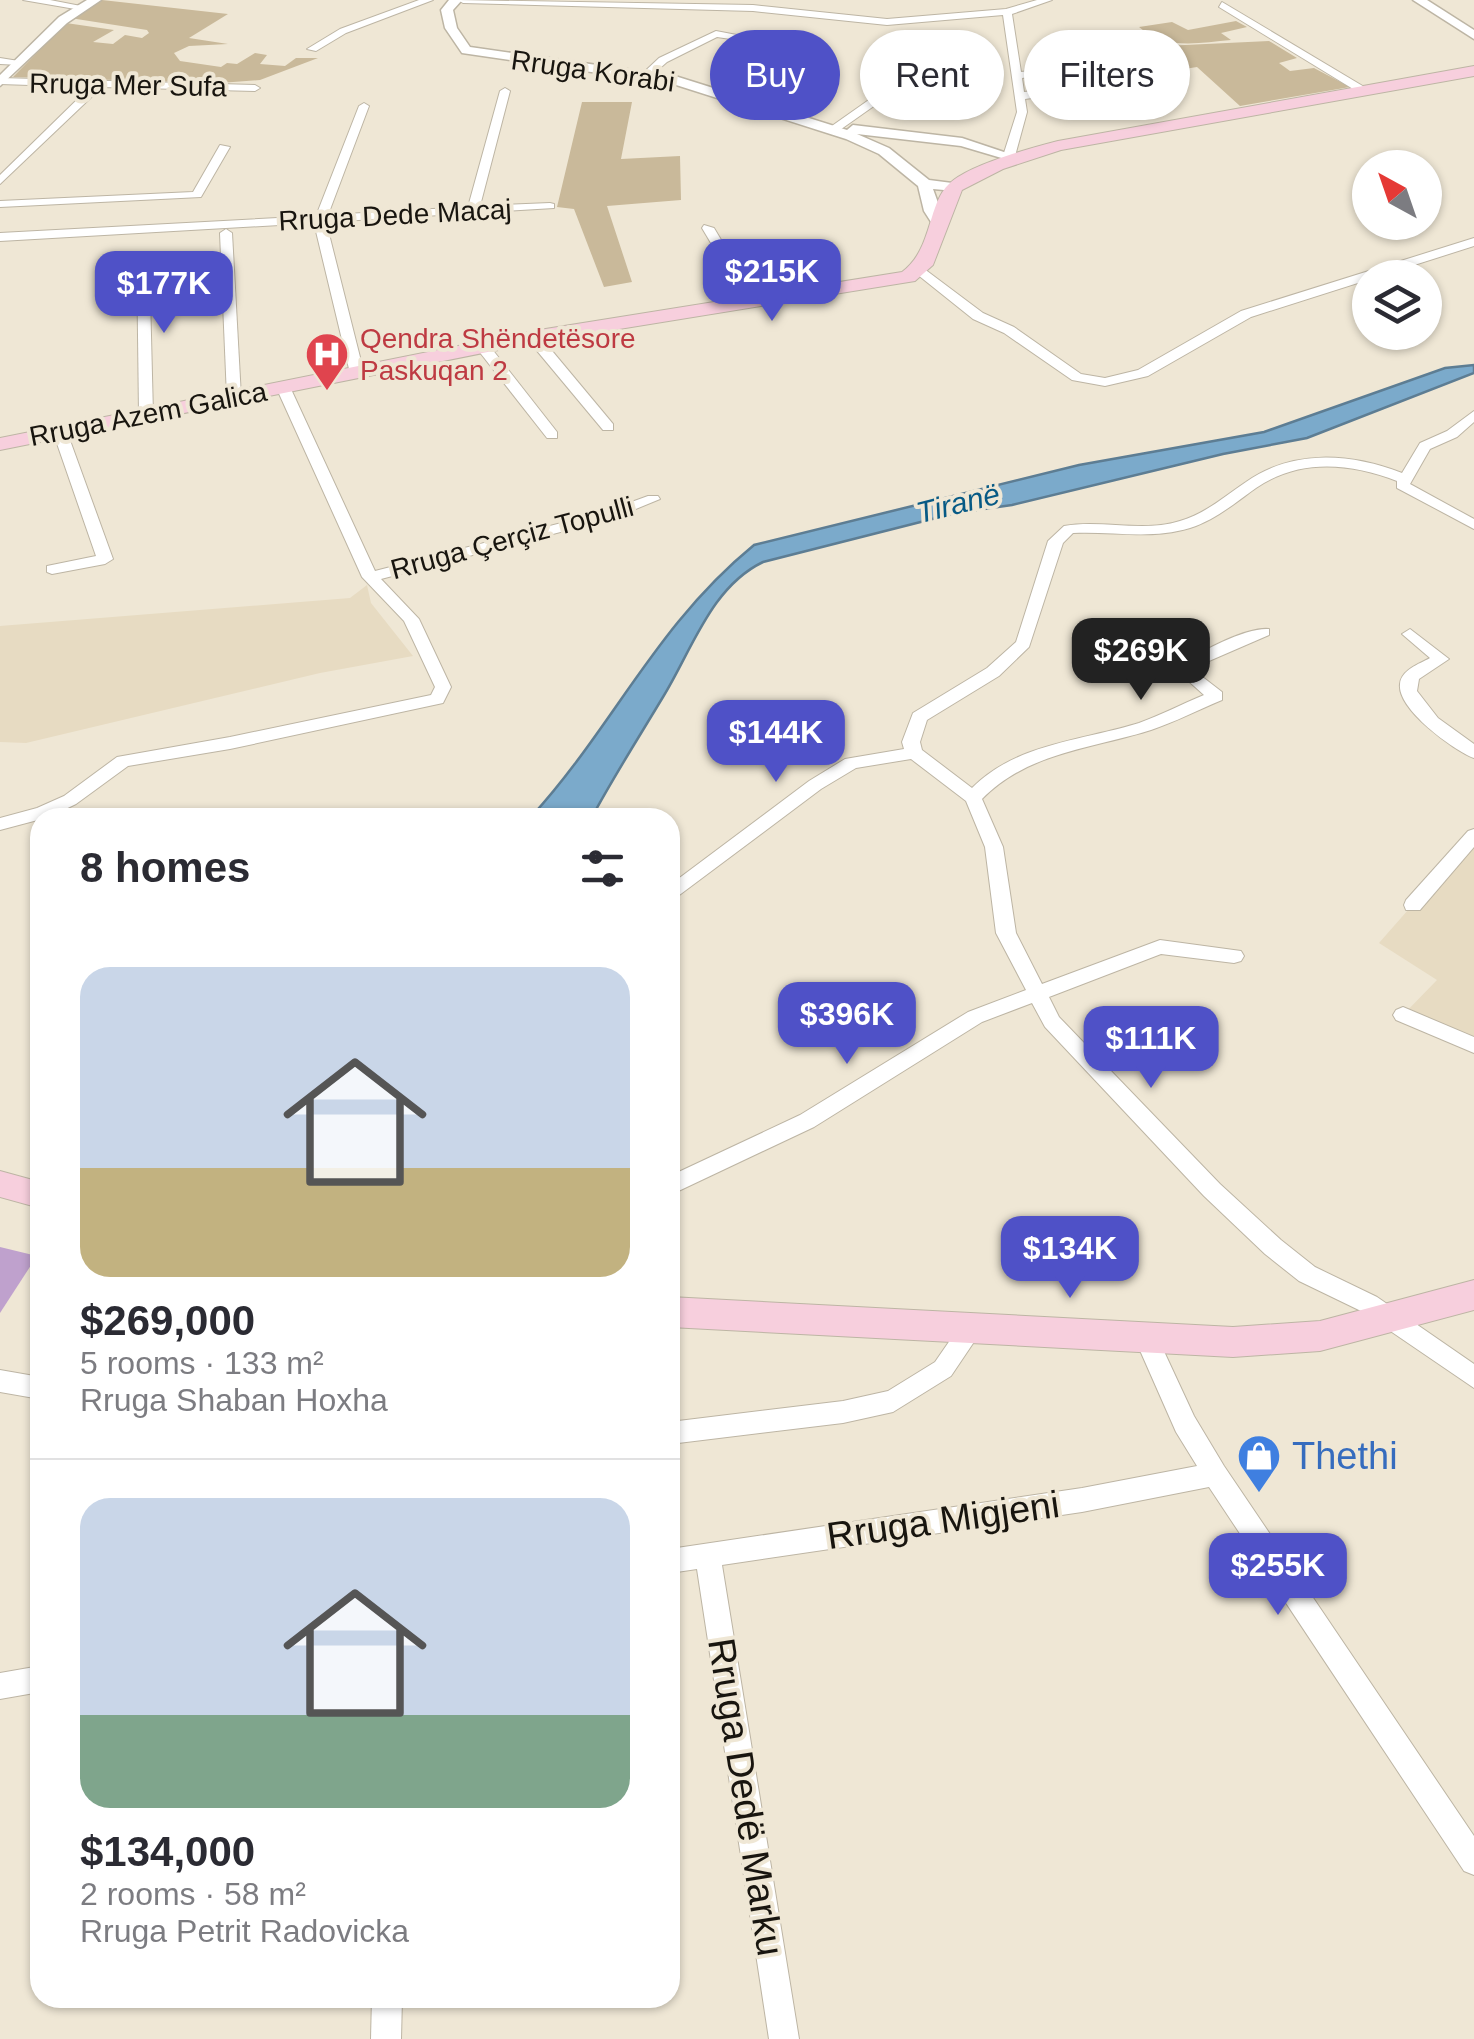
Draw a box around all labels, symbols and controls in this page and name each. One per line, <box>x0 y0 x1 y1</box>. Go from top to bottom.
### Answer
chip: Buy <box>710 30 840 120</box>
chip: Rent <box>860 30 1004 120</box>
chip: Filters <box>1024 30 1190 120</box>
street label: Rruga Korabi <box>509 44 677 98</box>
street label: Rruga Mer Sufa <box>29 68 228 102</box>
north arrow <box>1352 150 1442 240</box>
map controls <box>1352 150 1442 350</box>
street label: Rruga Dede Macaj <box>278 193 512 237</box>
pin: $215K <box>702 239 842 324</box>
pin: $177K <box>94 251 234 336</box>
text: $215K <box>725 253 819 289</box>
button: layers <box>1352 260 1442 350</box>
text: $177K <box>117 265 211 301</box>
place label: Qendra Shëndetësore Paskuqan 2 <box>360 323 636 386</box>
hospital icon: Qendra Shëndetësore Paskuqan 2 <box>304 331 350 392</box>
street label: Rruga Azem Galica <box>27 376 270 452</box>
water label: Tiranë <box>913 477 1003 529</box>
street label: Rruga Çerçiz Topulli <box>387 491 637 585</box>
pin: $269K <box>1071 618 1211 703</box>
text: $269K <box>1094 632 1188 668</box>
pin: $144K <box>706 700 846 785</box>
text: $144K <box>729 714 823 750</box>
icon: filters <box>575 841 630 896</box>
text: 8 homes <box>80 844 250 891</box>
pin: $396K <box>777 982 917 1067</box>
text: $396K <box>800 996 894 1032</box>
pin: $111K <box>1081 1006 1221 1091</box>
text: $111K <box>1106 1020 1196 1056</box>
icon: home <box>265 1032 445 1212</box>
pin: $134K <box>1000 1216 1140 1301</box>
text: $134K <box>1023 1230 1117 1266</box>
text: $269,000 <box>80 1297 255 1344</box>
text: 5 rooms · 133 m² <box>80 1345 324 1381</box>
text: Rruga Shaban Hoxha <box>80 1382 388 1418</box>
shop icon: Thethi <box>1236 1433 1282 1494</box>
place label: Thethi <box>1292 1435 1398 1477</box>
street label: Rruga Migjeni <box>824 1483 1062 1557</box>
pin: $255K <box>1208 1533 1348 1618</box>
text: $255K <box>1231 1547 1325 1583</box>
icon: home <box>265 1563 445 1743</box>
street label: Rruga Dedë Marku <box>700 1635 792 1959</box>
text: $134,000 <box>80 1828 255 1875</box>
text: 2 rooms · 58 m² <box>80 1876 306 1912</box>
text: Rruga Petrit Radovicka <box>80 1913 409 1949</box>

